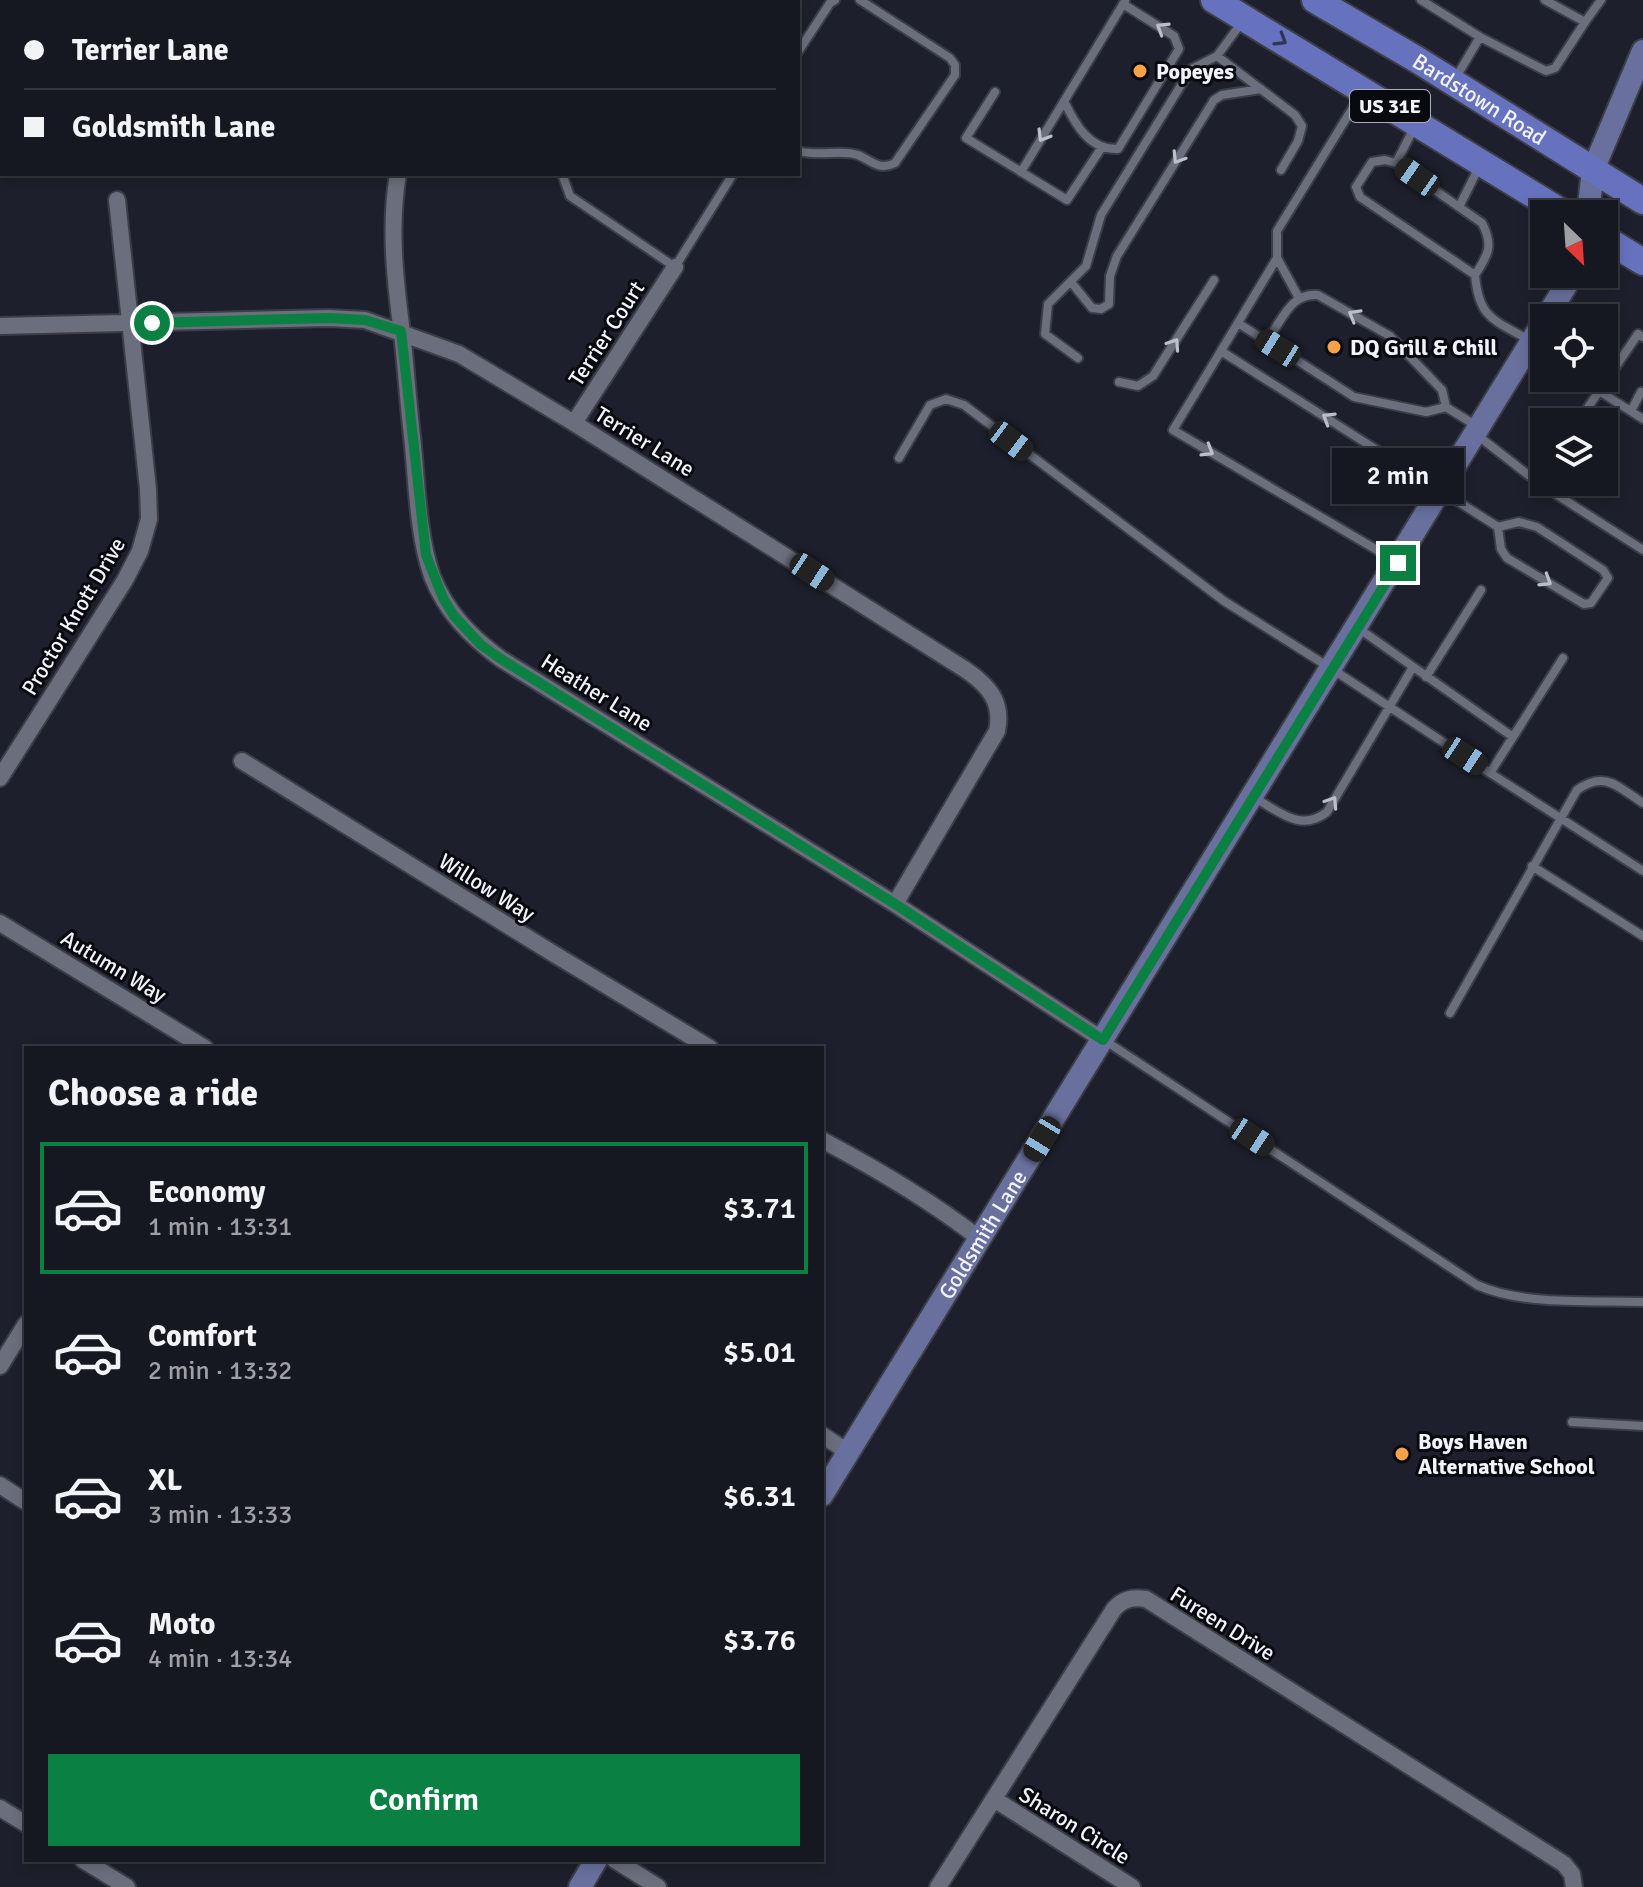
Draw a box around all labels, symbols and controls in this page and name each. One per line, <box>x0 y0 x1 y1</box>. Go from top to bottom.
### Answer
one-way arrow <box>1156 23 1171 38</box>
one-way arrow <box>1272 30 1287 46</box>
text: Terrier Lane <box>72 32 229 69</box>
street label: Bardstown Road <box>1408 47 1551 151</box>
place label: Popeyes <box>1156 58 1234 85</box>
marker: Popeyes <box>1131 62 1149 80</box>
road number: US 31E <box>1350 90 1430 122</box>
text: Goldsmith Lane <box>72 109 276 146</box>
one-way arrow <box>1037 127 1052 142</box>
one-way arrow <box>1172 149 1187 164</box>
car <box>1390 153 1444 201</box>
north arrow <box>1530 200 1618 288</box>
map controls <box>1530 200 1618 496</box>
street label: Terrier Court <box>563 276 650 391</box>
button: locate <box>1530 304 1618 392</box>
route start <box>134 305 170 341</box>
one-way arrow <box>1348 309 1363 325</box>
car <box>1251 325 1305 371</box>
place label: DQ Grill & Chill <box>1350 334 1498 361</box>
one-way arrow <box>1165 338 1180 353</box>
marker: DQ Grill & Chill <box>1325 338 1343 356</box>
street label: Terrier Lane <box>590 400 699 483</box>
button: layers <box>1530 408 1618 496</box>
one-way arrow <box>1322 413 1337 428</box>
car <box>985 417 1037 465</box>
one-way arrow <box>1199 441 1214 457</box>
callout: 2 min <box>1332 447 1464 503</box>
text: 2 min <box>1367 460 1429 492</box>
street label: Proctor Knott Drive <box>16 532 131 700</box>
route end <box>1380 545 1416 581</box>
car <box>785 549 839 595</box>
one-way arrow <box>1537 571 1552 586</box>
street label: Heather Lane <box>536 648 657 737</box>
car <box>1438 733 1492 779</box>
one-way arrow <box>1322 796 1337 811</box>
street label: Willow Way <box>434 847 540 928</box>
street label: Autumn Way <box>56 924 172 1009</box>
text: Choose a ride <box>48 1071 258 1116</box>
car <box>1019 1112 1065 1166</box>
car <box>1225 1114 1279 1160</box>
street label: Goldsmith Lane <box>933 1165 1033 1304</box>
icon: car <box>52 1172 124 1244</box>
text: Economy <box>148 1174 265 1211</box>
text: $3.71 <box>723 1190 796 1227</box>
text: 1 min · 13:31 <box>148 1211 292 1243</box>
icon: car <box>52 1316 124 1388</box>
text: Comfort <box>148 1318 257 1355</box>
text: $5.01 <box>723 1334 796 1371</box>
text: 2 min · 13:32 <box>148 1355 292 1387</box>
place label: Boys Haven Alternative School <box>1418 1428 1595 1480</box>
marker: Boys Haven Alternative School <box>1393 1445 1411 1463</box>
icon: car <box>52 1460 124 1532</box>
text: XL <box>148 1462 182 1499</box>
text: $6.31 <box>723 1478 796 1515</box>
text: 3 min · 13:33 <box>148 1499 292 1531</box>
street label: Fureen Drive <box>1165 1581 1280 1666</box>
icon: car <box>52 1604 124 1676</box>
text: Moto <box>148 1606 215 1643</box>
text: $3.76 <box>723 1622 796 1659</box>
text: 4 min · 13:34 <box>148 1643 292 1675</box>
button: Confirm <box>48 1754 800 1846</box>
street label: Sharon Circle <box>1014 1781 1135 1870</box>

